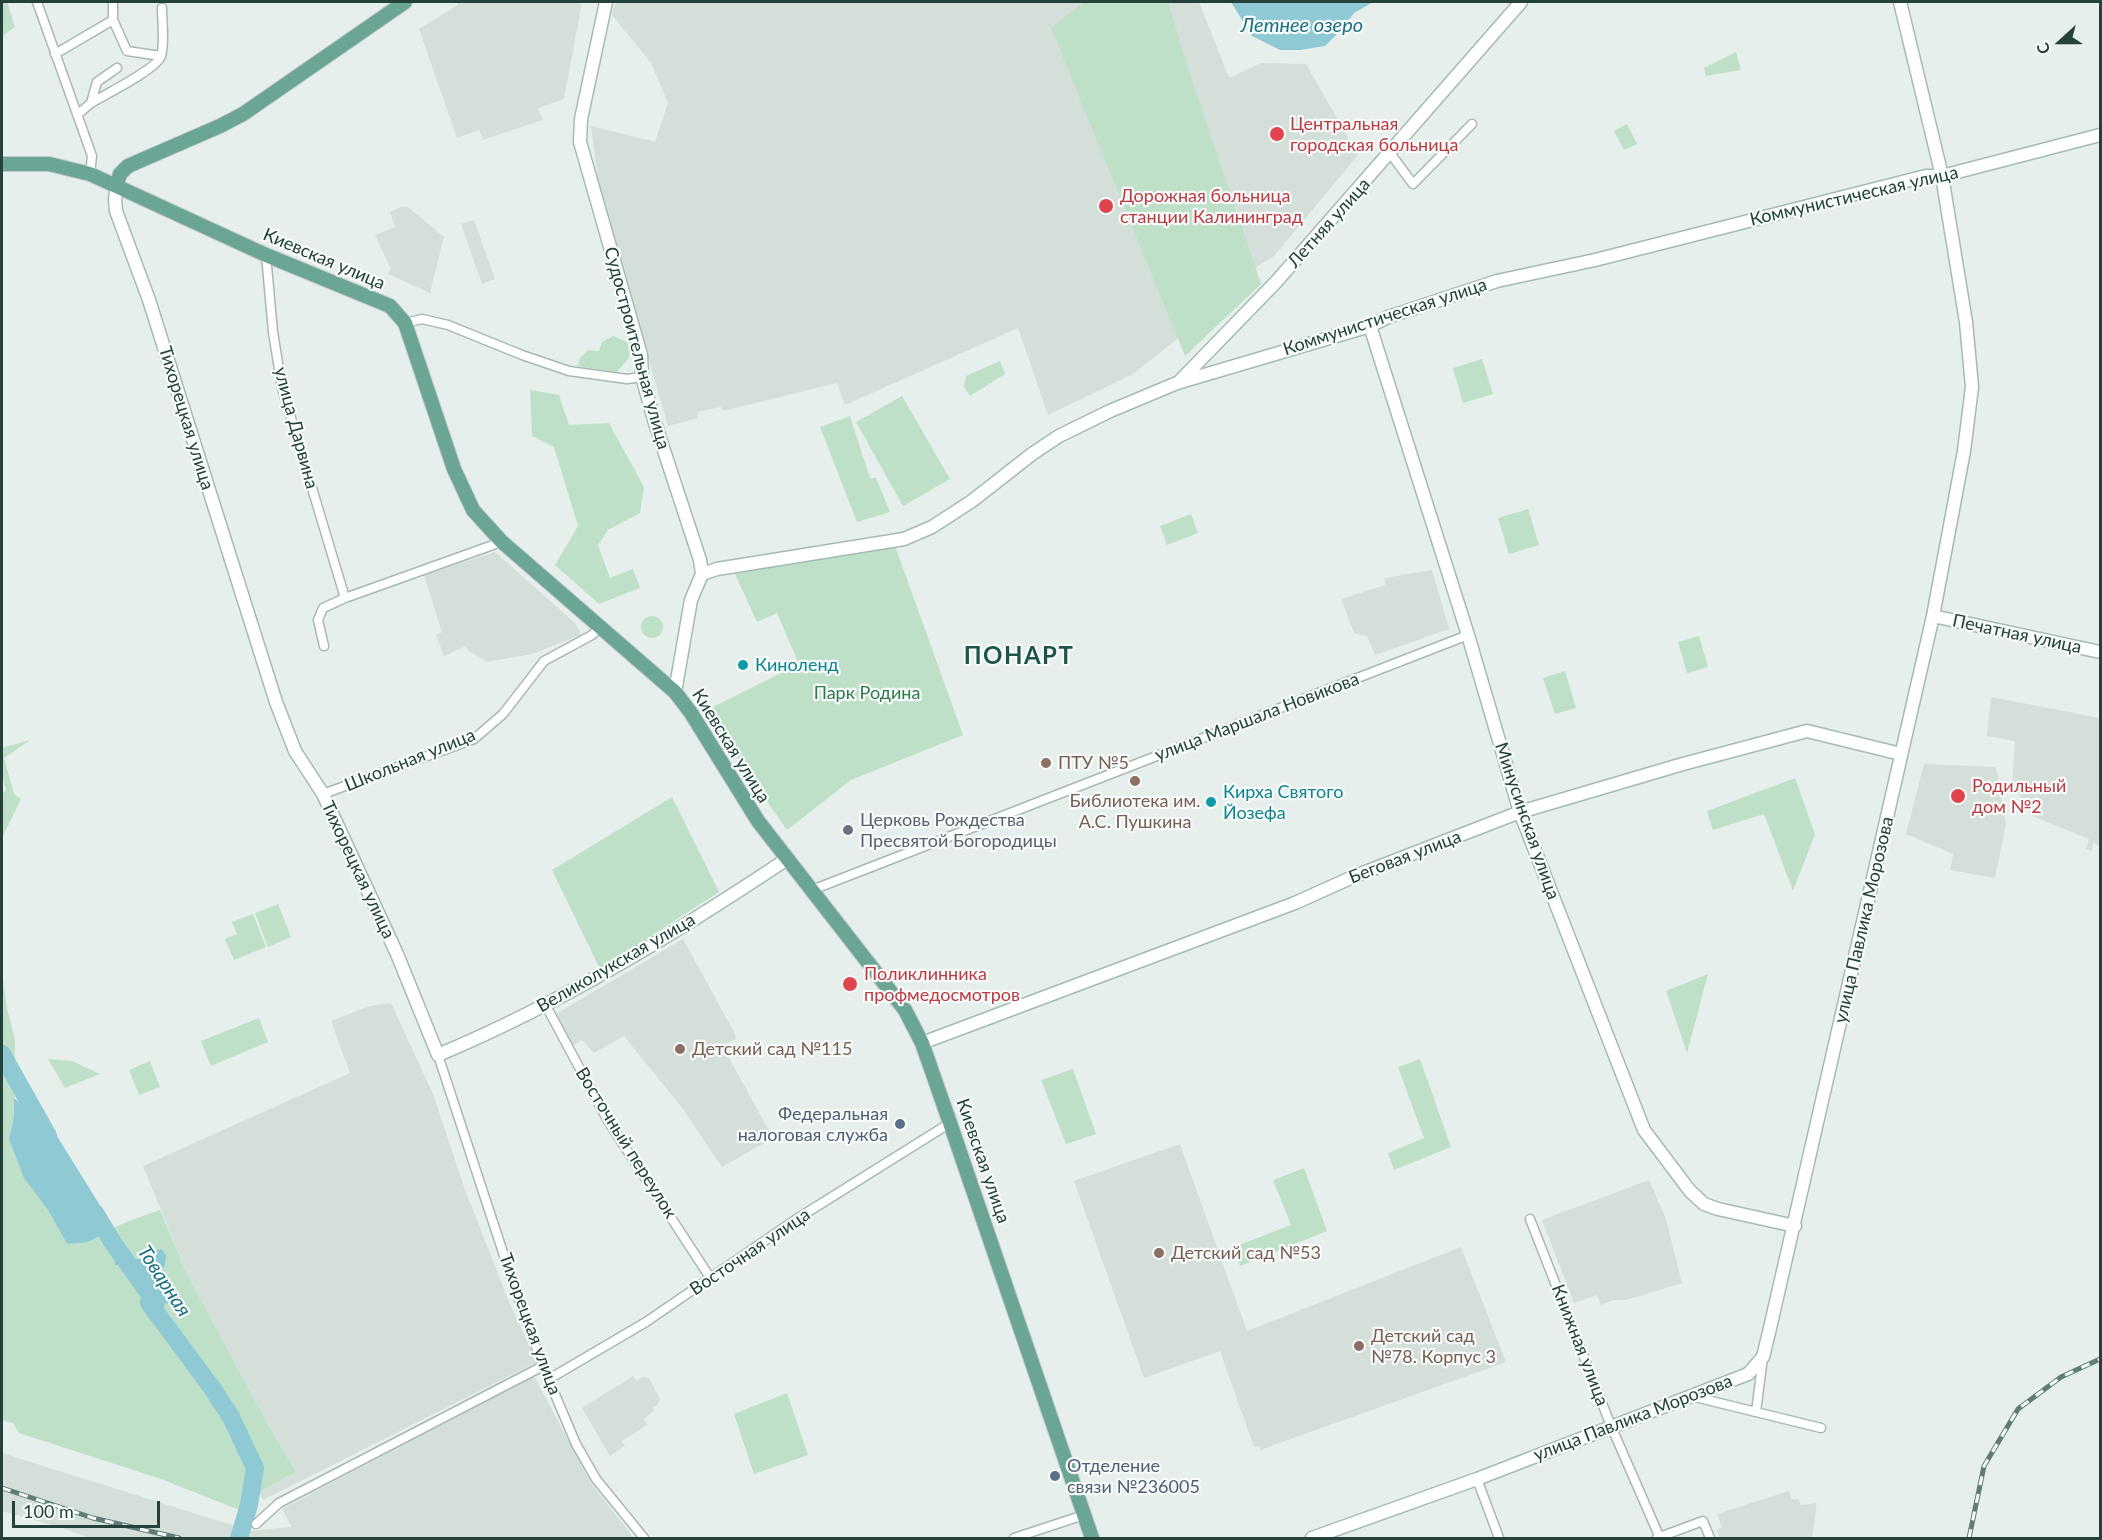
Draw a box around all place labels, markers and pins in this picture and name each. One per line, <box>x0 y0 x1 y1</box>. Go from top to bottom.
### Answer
place label: Центральная городская больница <box>1290 113 1458 156</box>
marker: Центральная городская больница <box>1268 125 1286 143</box>
place label: Дорожная больница станции Калининград <box>1120 185 1303 228</box>
marker: Дорожная больница станции Калининград <box>1097 197 1115 215</box>
place label: Киноленд <box>755 654 839 676</box>
marker: Киноленд <box>736 658 750 672</box>
place label: ПТУ №5 <box>1058 752 1129 774</box>
marker: ПТУ №5 <box>1039 756 1053 770</box>
marker: Библиотека им. А.С. Пушкина <box>1128 774 1142 788</box>
place label: Родильный дом №2 <box>1972 775 2066 818</box>
place label: Кирха Святого Йозефа <box>1223 781 1343 824</box>
marker: Родильный дом №2 <box>1949 787 1967 805</box>
place label: Библиотека им. А.С. Пушкина <box>1070 790 1200 832</box>
marker: Кирха Святого Йозефа <box>1204 795 1218 809</box>
place label: Церковь Рождества Пресвятой Богородицы <box>860 809 1057 852</box>
marker: Церковь Рождества Пресвятой Богородицы <box>841 823 855 837</box>
place label: Поликлинника профмедосмотров <box>864 963 1020 1006</box>
marker: Поликлинника профмедосмотров <box>841 975 859 993</box>
place label: Детский сад №115 <box>692 1038 852 1060</box>
marker: Детский сад №115 <box>673 1042 687 1056</box>
place label: Федеральная налоговая служба <box>738 1103 888 1146</box>
marker: Федеральная налоговая служба <box>893 1117 907 1131</box>
place label: Детский сад №53 <box>1171 1242 1321 1264</box>
marker: Детский сад №53 <box>1152 1246 1166 1260</box>
place label: Детский сад №78. Корпус 3 <box>1371 1325 1496 1368</box>
marker: Детский сад №78. Корпус 3 <box>1352 1339 1366 1353</box>
place label: Отделение связи №236005 <box>1067 1455 1200 1498</box>
marker: Отделение связи №236005 <box>1048 1469 1062 1483</box>

